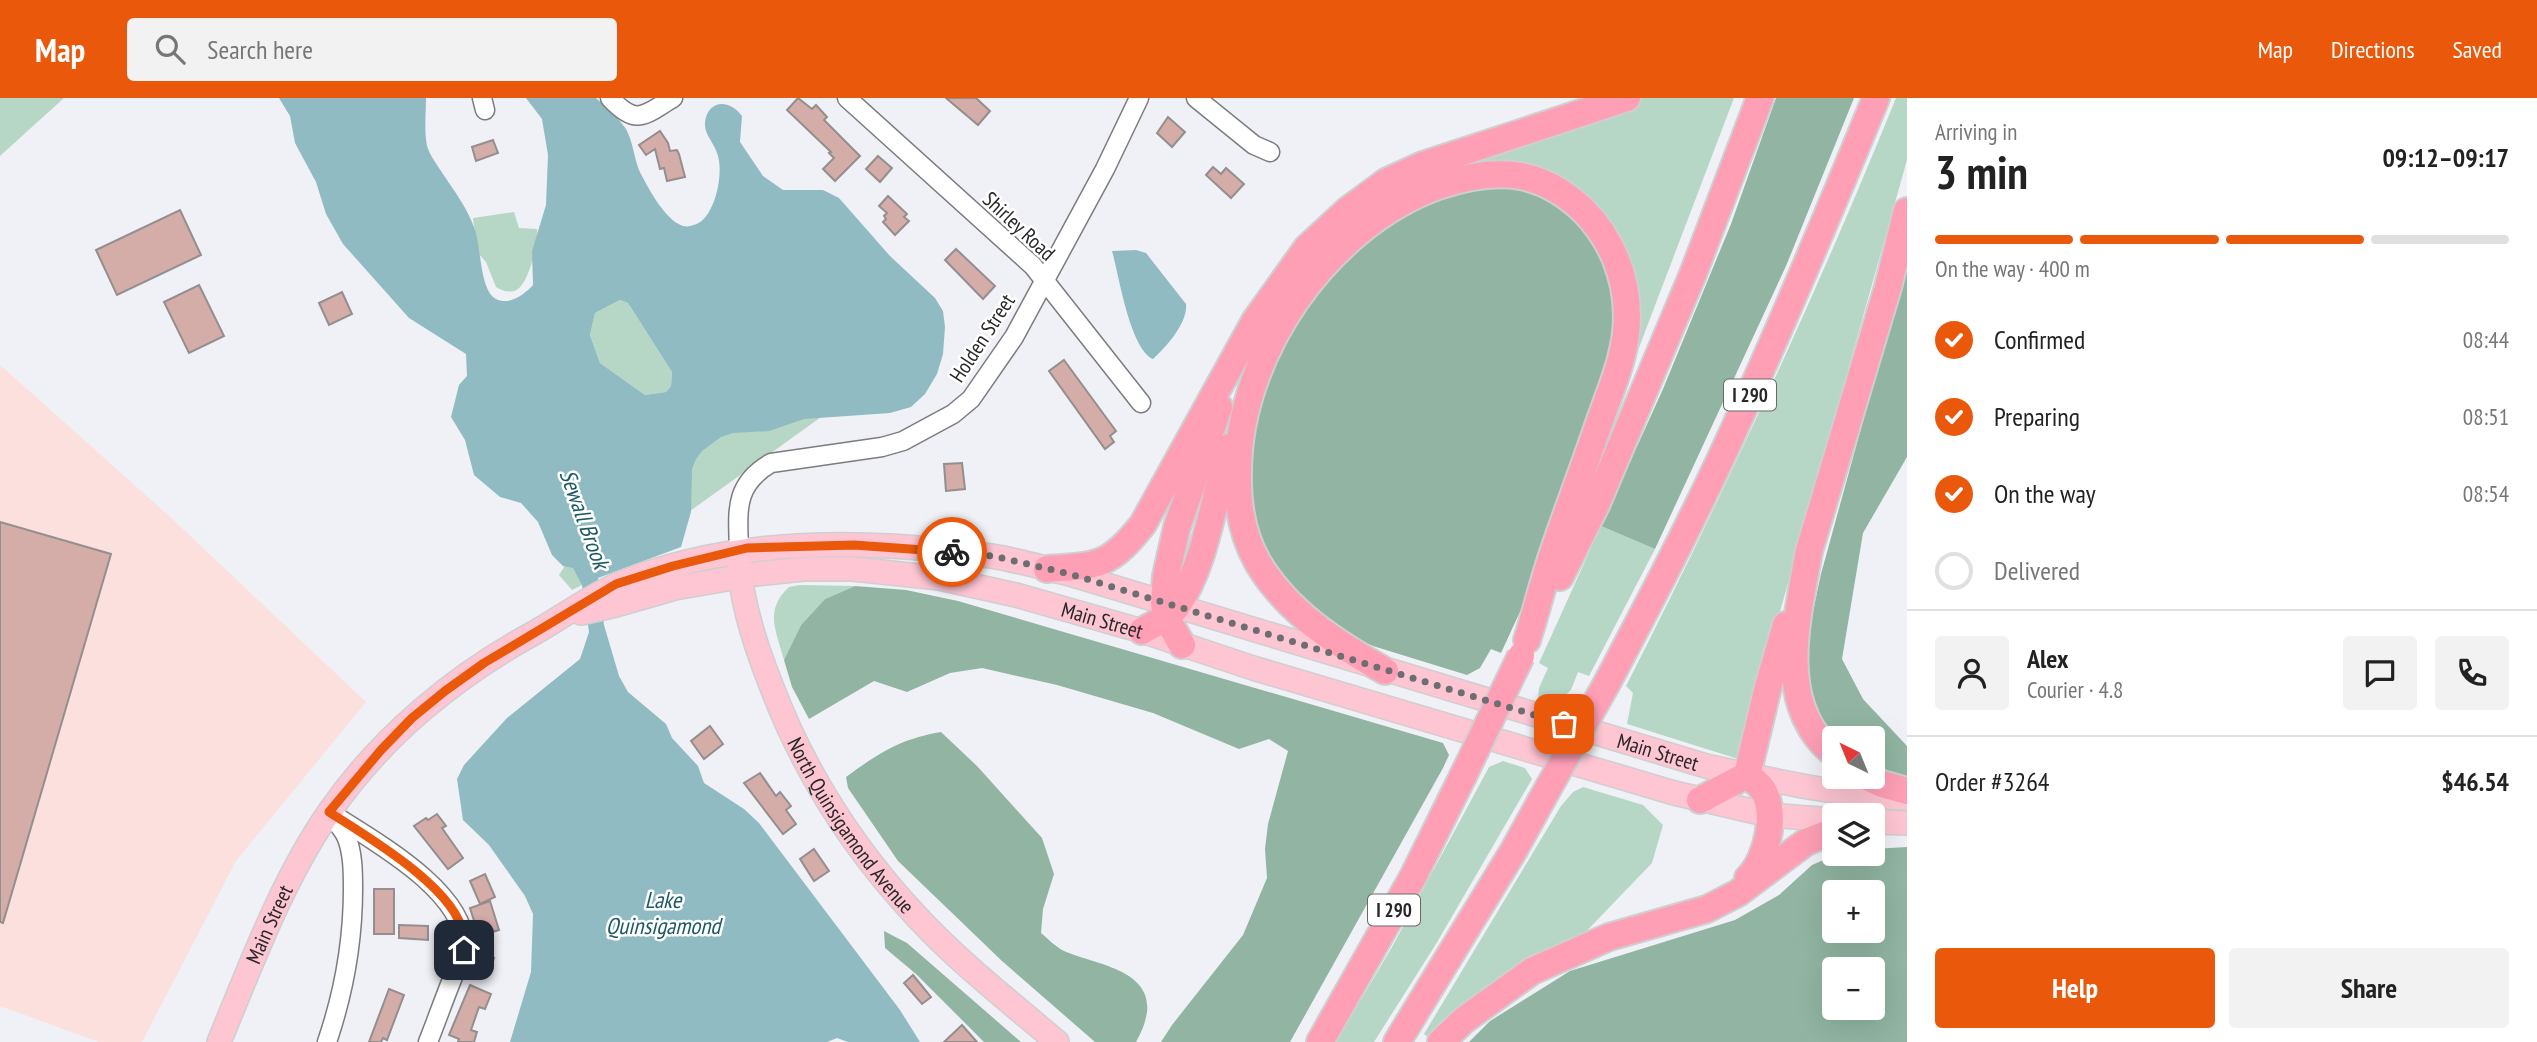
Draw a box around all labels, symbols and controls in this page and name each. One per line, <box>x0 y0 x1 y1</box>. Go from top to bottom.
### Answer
search box <box>127 18 617 81</box>
text: Map <box>35 28 85 71</box>
icon: search <box>151 30 189 68</box>
text: Search here <box>207 33 313 66</box>
text: Map <box>2258 34 2293 65</box>
text: Directions <box>2331 34 2415 65</box>
text: Saved <box>2453 34 2502 65</box>
text: Arriving in <box>1935 117 2017 146</box>
text: 09:12–09:17 <box>2382 141 2509 174</box>
text: 3 min <box>1935 142 2028 202</box>
street label: Shirley Road <box>977 186 1061 266</box>
text: On the way · 400 m <box>1935 254 2090 283</box>
street label: Holden Street <box>943 288 1021 387</box>
icon: check <box>1935 321 1973 359</box>
text: Confirmed <box>1994 323 2085 356</box>
text: 08:44 <box>2463 325 2509 354</box>
road number: I 290 <box>1724 380 1776 410</box>
icon: check <box>1935 398 1973 436</box>
text: Preparing <box>1994 400 2080 433</box>
text: 08:51 <box>2463 402 2509 431</box>
water label: Sewall Brook <box>554 465 617 575</box>
icon: check <box>1935 475 1973 513</box>
text: On the way <box>1994 477 2096 510</box>
text: 08:54 <box>2463 479 2509 508</box>
courier <box>917 517 987 587</box>
icon: bike <box>933 533 971 571</box>
text: Delivered <box>1994 554 2080 587</box>
street label: Main Street <box>1059 595 1147 644</box>
button: person <box>1935 636 2009 710</box>
button: chat <box>2343 636 2417 710</box>
button: phone <box>2435 636 2509 710</box>
text: Alex <box>2027 642 2068 675</box>
text: Courier · 4.8 <box>2027 675 2123 704</box>
pin <box>1534 694 1594 754</box>
icon: bag <box>1545 705 1583 743</box>
north arrow <box>1822 726 1885 789</box>
map controls <box>1822 726 1885 1020</box>
street label: Main Street <box>1614 727 1702 777</box>
street label: North Quinsigamond Avenue <box>782 733 921 919</box>
text: Order #3264 <box>1935 765 2050 798</box>
text: $46.54 <box>2441 765 2509 798</box>
button: layers <box>1822 803 1885 866</box>
street label: Main Street <box>239 880 298 968</box>
button: + <box>1822 880 1885 943</box>
water label: Lake Quinsigamond <box>606 885 723 940</box>
road number: I 290 <box>1368 894 1420 926</box>
pin <box>434 920 494 980</box>
icon: home <box>445 931 483 969</box>
button: Help <box>1935 948 2215 1028</box>
button: Share <box>2229 948 2509 1028</box>
button: − <box>1822 957 1885 1020</box>

